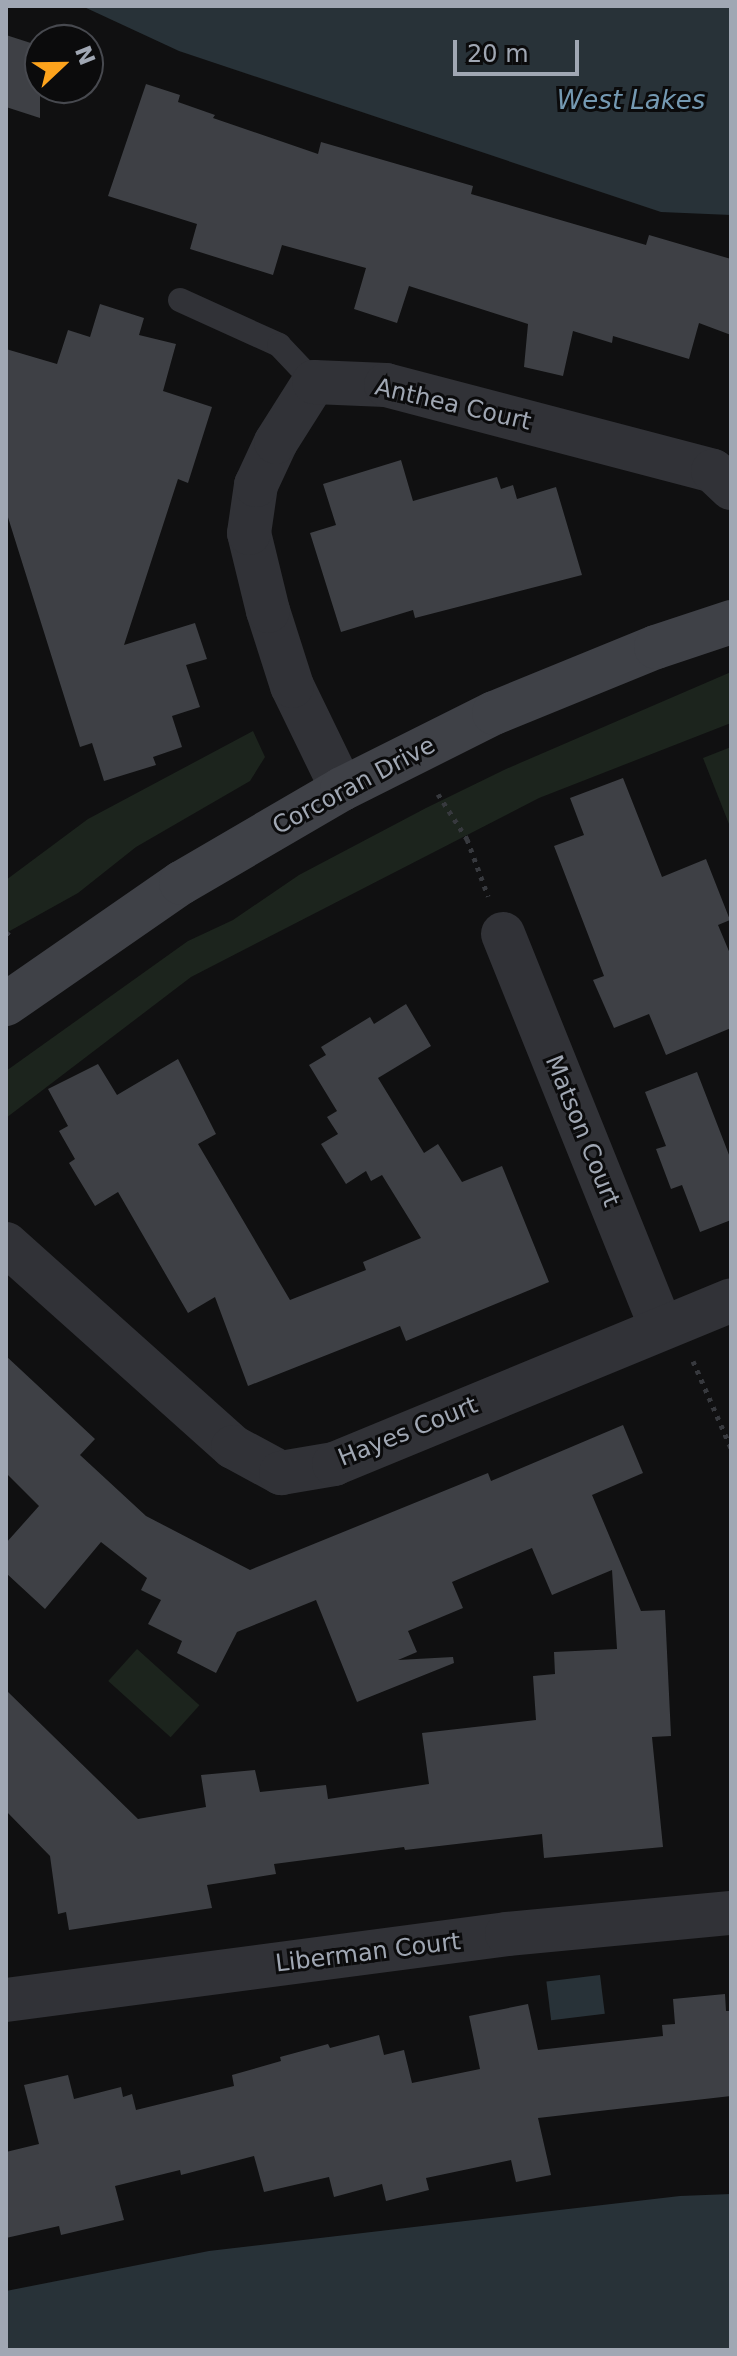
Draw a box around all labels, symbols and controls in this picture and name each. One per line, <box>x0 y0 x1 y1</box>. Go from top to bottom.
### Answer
north arrow <box>24 24 104 104</box>
scale bar <box>457 24 583 74</box>
text: 20 m <box>467 40 529 68</box>
text: N <box>70 42 100 69</box>
water label: West Lakes <box>557 85 705 117</box>
street label: Anthea Court <box>372 373 534 437</box>
street label: Corcoran Drive <box>268 731 440 841</box>
street label: Matson Court <box>539 1051 625 1211</box>
street label: Hayes Court <box>334 1391 482 1473</box>
street label: Liberman Court <box>274 1927 462 1979</box>

